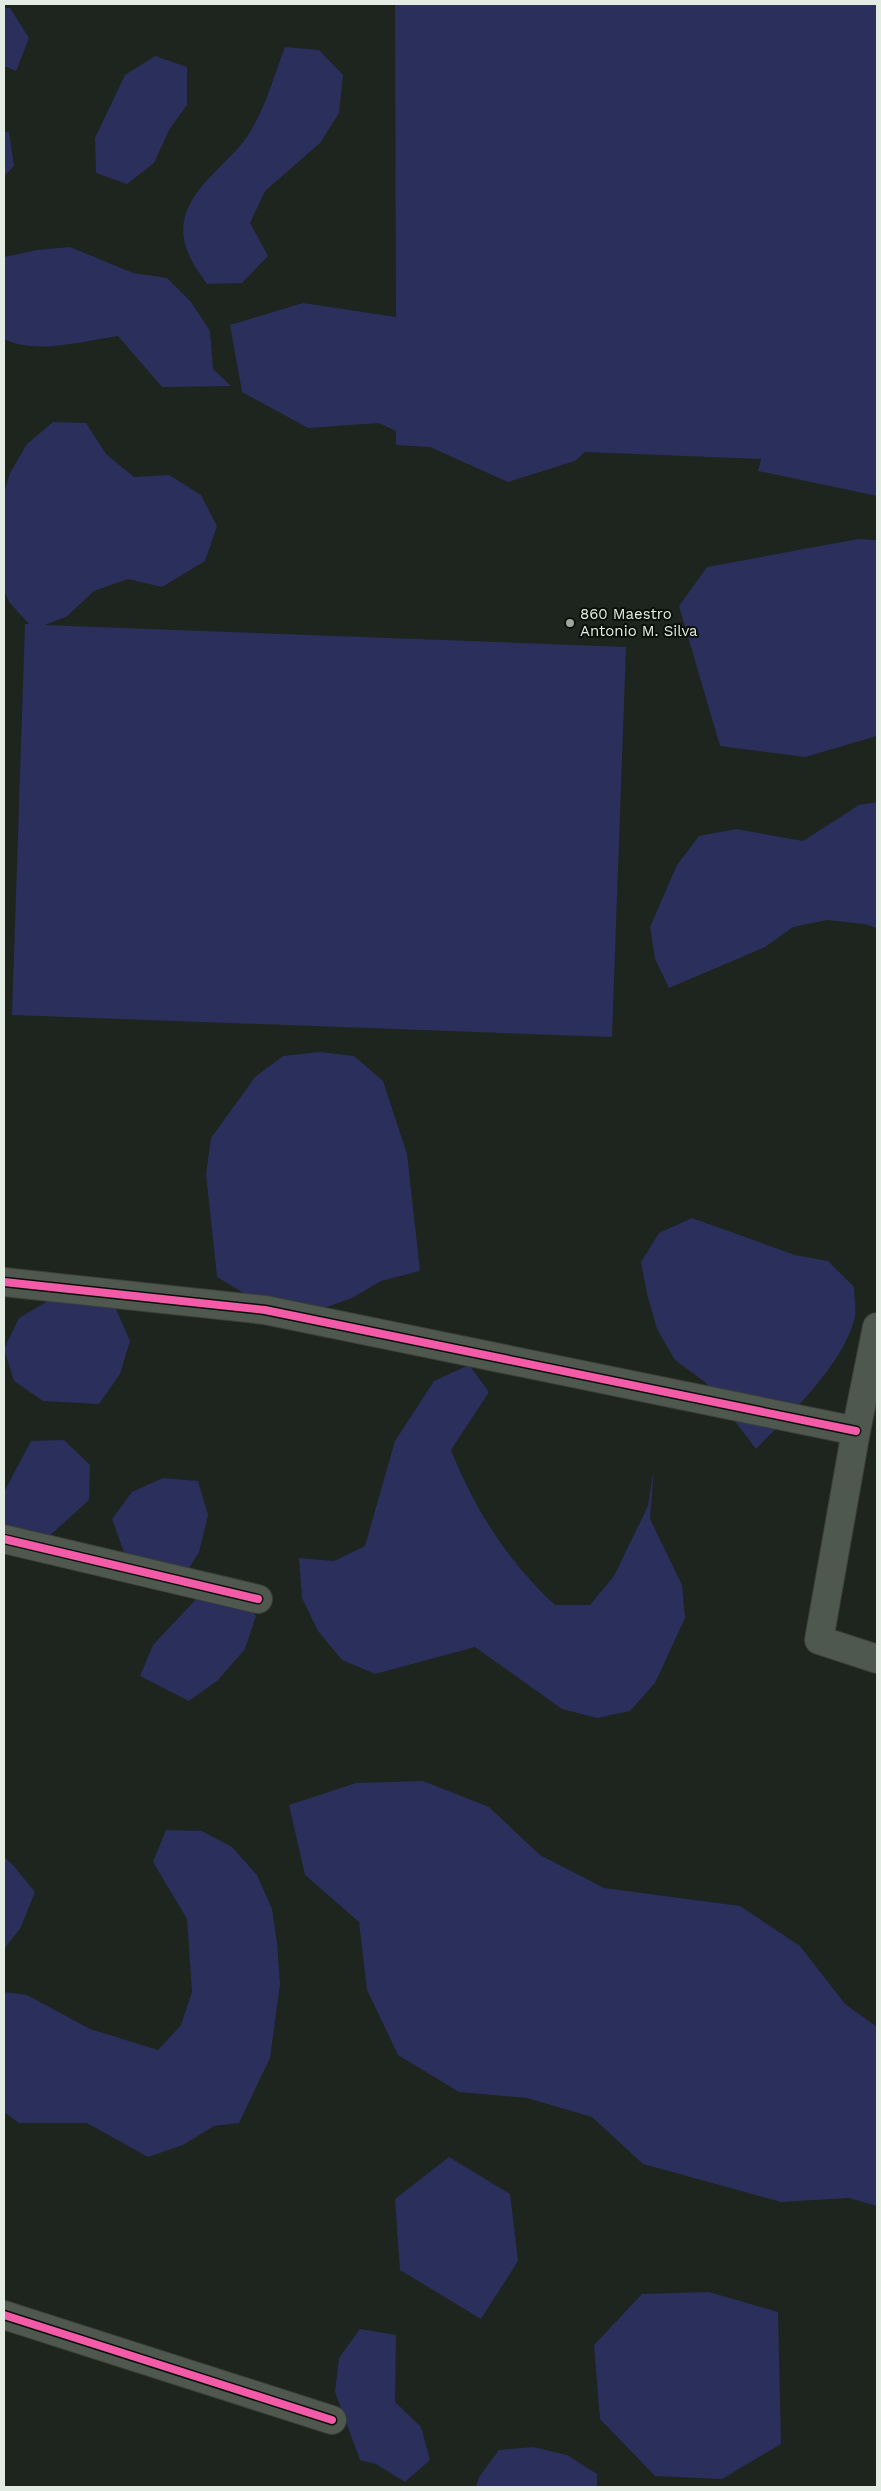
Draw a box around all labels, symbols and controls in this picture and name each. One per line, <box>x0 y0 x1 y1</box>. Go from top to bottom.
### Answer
place label: 860 Maestro Antonio M. Silva <box>580 605 698 640</box>
marker: 860 Maestro Antonio M. Silva <box>564 617 576 629</box>

